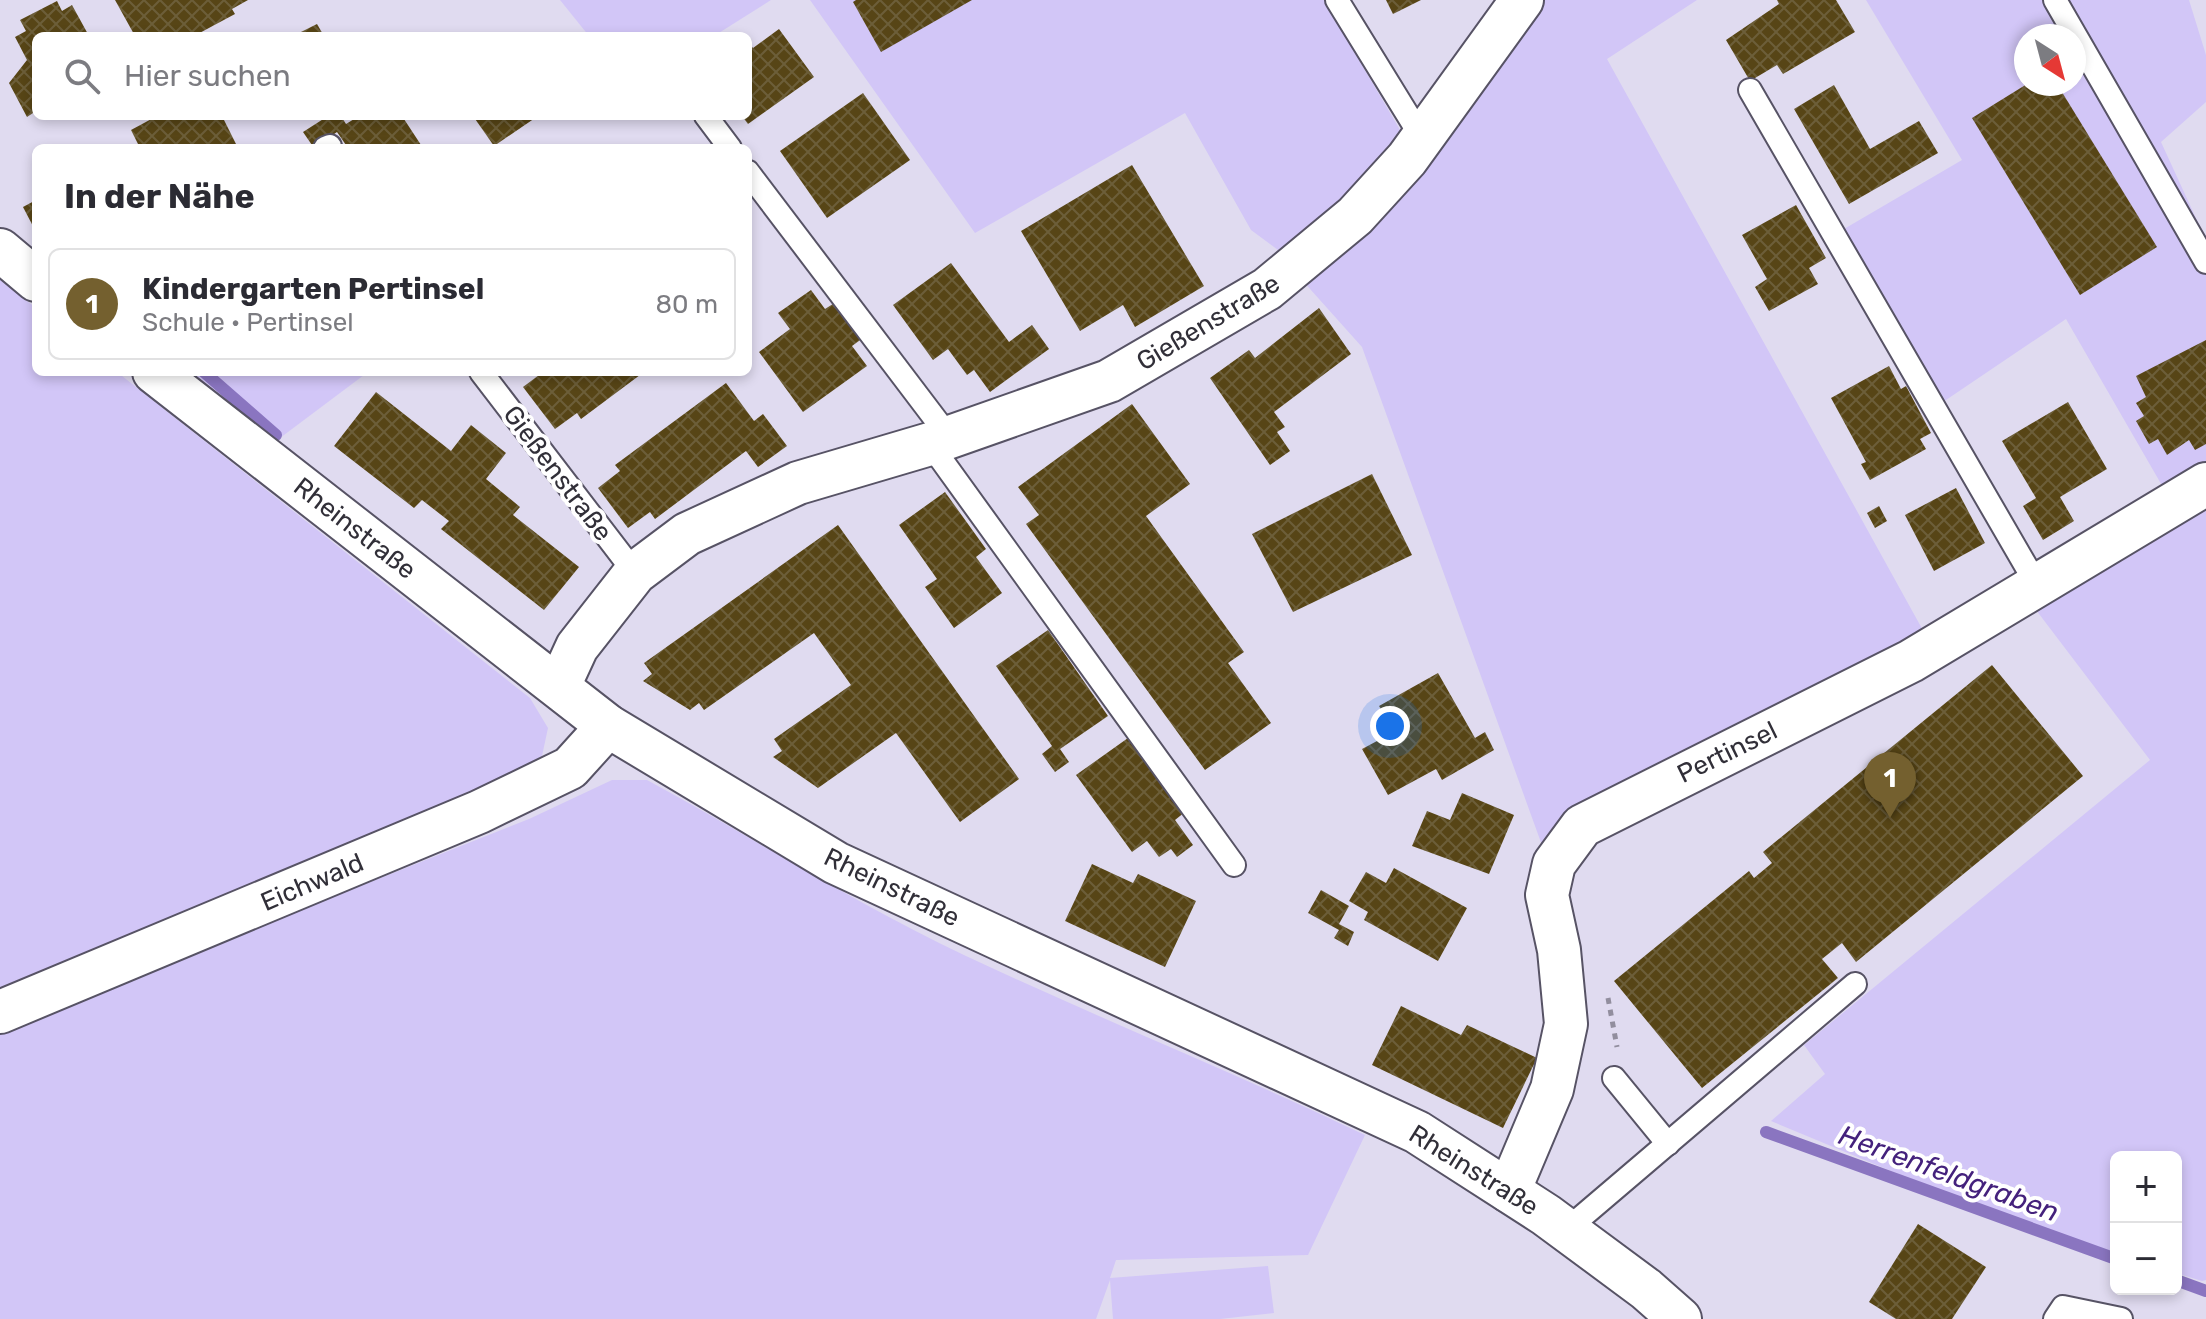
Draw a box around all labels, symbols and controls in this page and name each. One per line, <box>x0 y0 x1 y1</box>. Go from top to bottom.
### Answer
north arrow <box>2014 24 2086 96</box>
search box <box>32 32 752 120</box>
icon: search <box>60 54 104 98</box>
text: Hier suchen <box>124 58 291 94</box>
text: In der Nähe <box>64 176 255 217</box>
street label: Gießenstraße <box>1131 268 1285 377</box>
text: Kindergarten Pertinsel <box>142 271 484 307</box>
text: 1 <box>86 289 98 320</box>
text: 80 m <box>655 289 718 320</box>
text: Schule · Pertinsel <box>142 307 354 338</box>
street label: Gießenstraße <box>497 399 619 547</box>
street label: Rheinstraße <box>287 471 422 586</box>
your location <box>1370 706 1410 746</box>
street label: Pertinsel <box>1672 715 1782 790</box>
pin: 1 <box>1864 752 1916 818</box>
street label: Rheinstraße <box>819 841 965 934</box>
street label: Eichwald <box>256 847 368 918</box>
street label: Rheinstraße <box>1403 1118 1544 1222</box>
water label: Herrenfeldgraben <box>1834 1118 2063 1229</box>
map controls <box>2110 1151 2182 1295</box>
button: + <box>2110 1151 2182 1223</box>
button: − <box>2110 1223 2182 1295</box>

